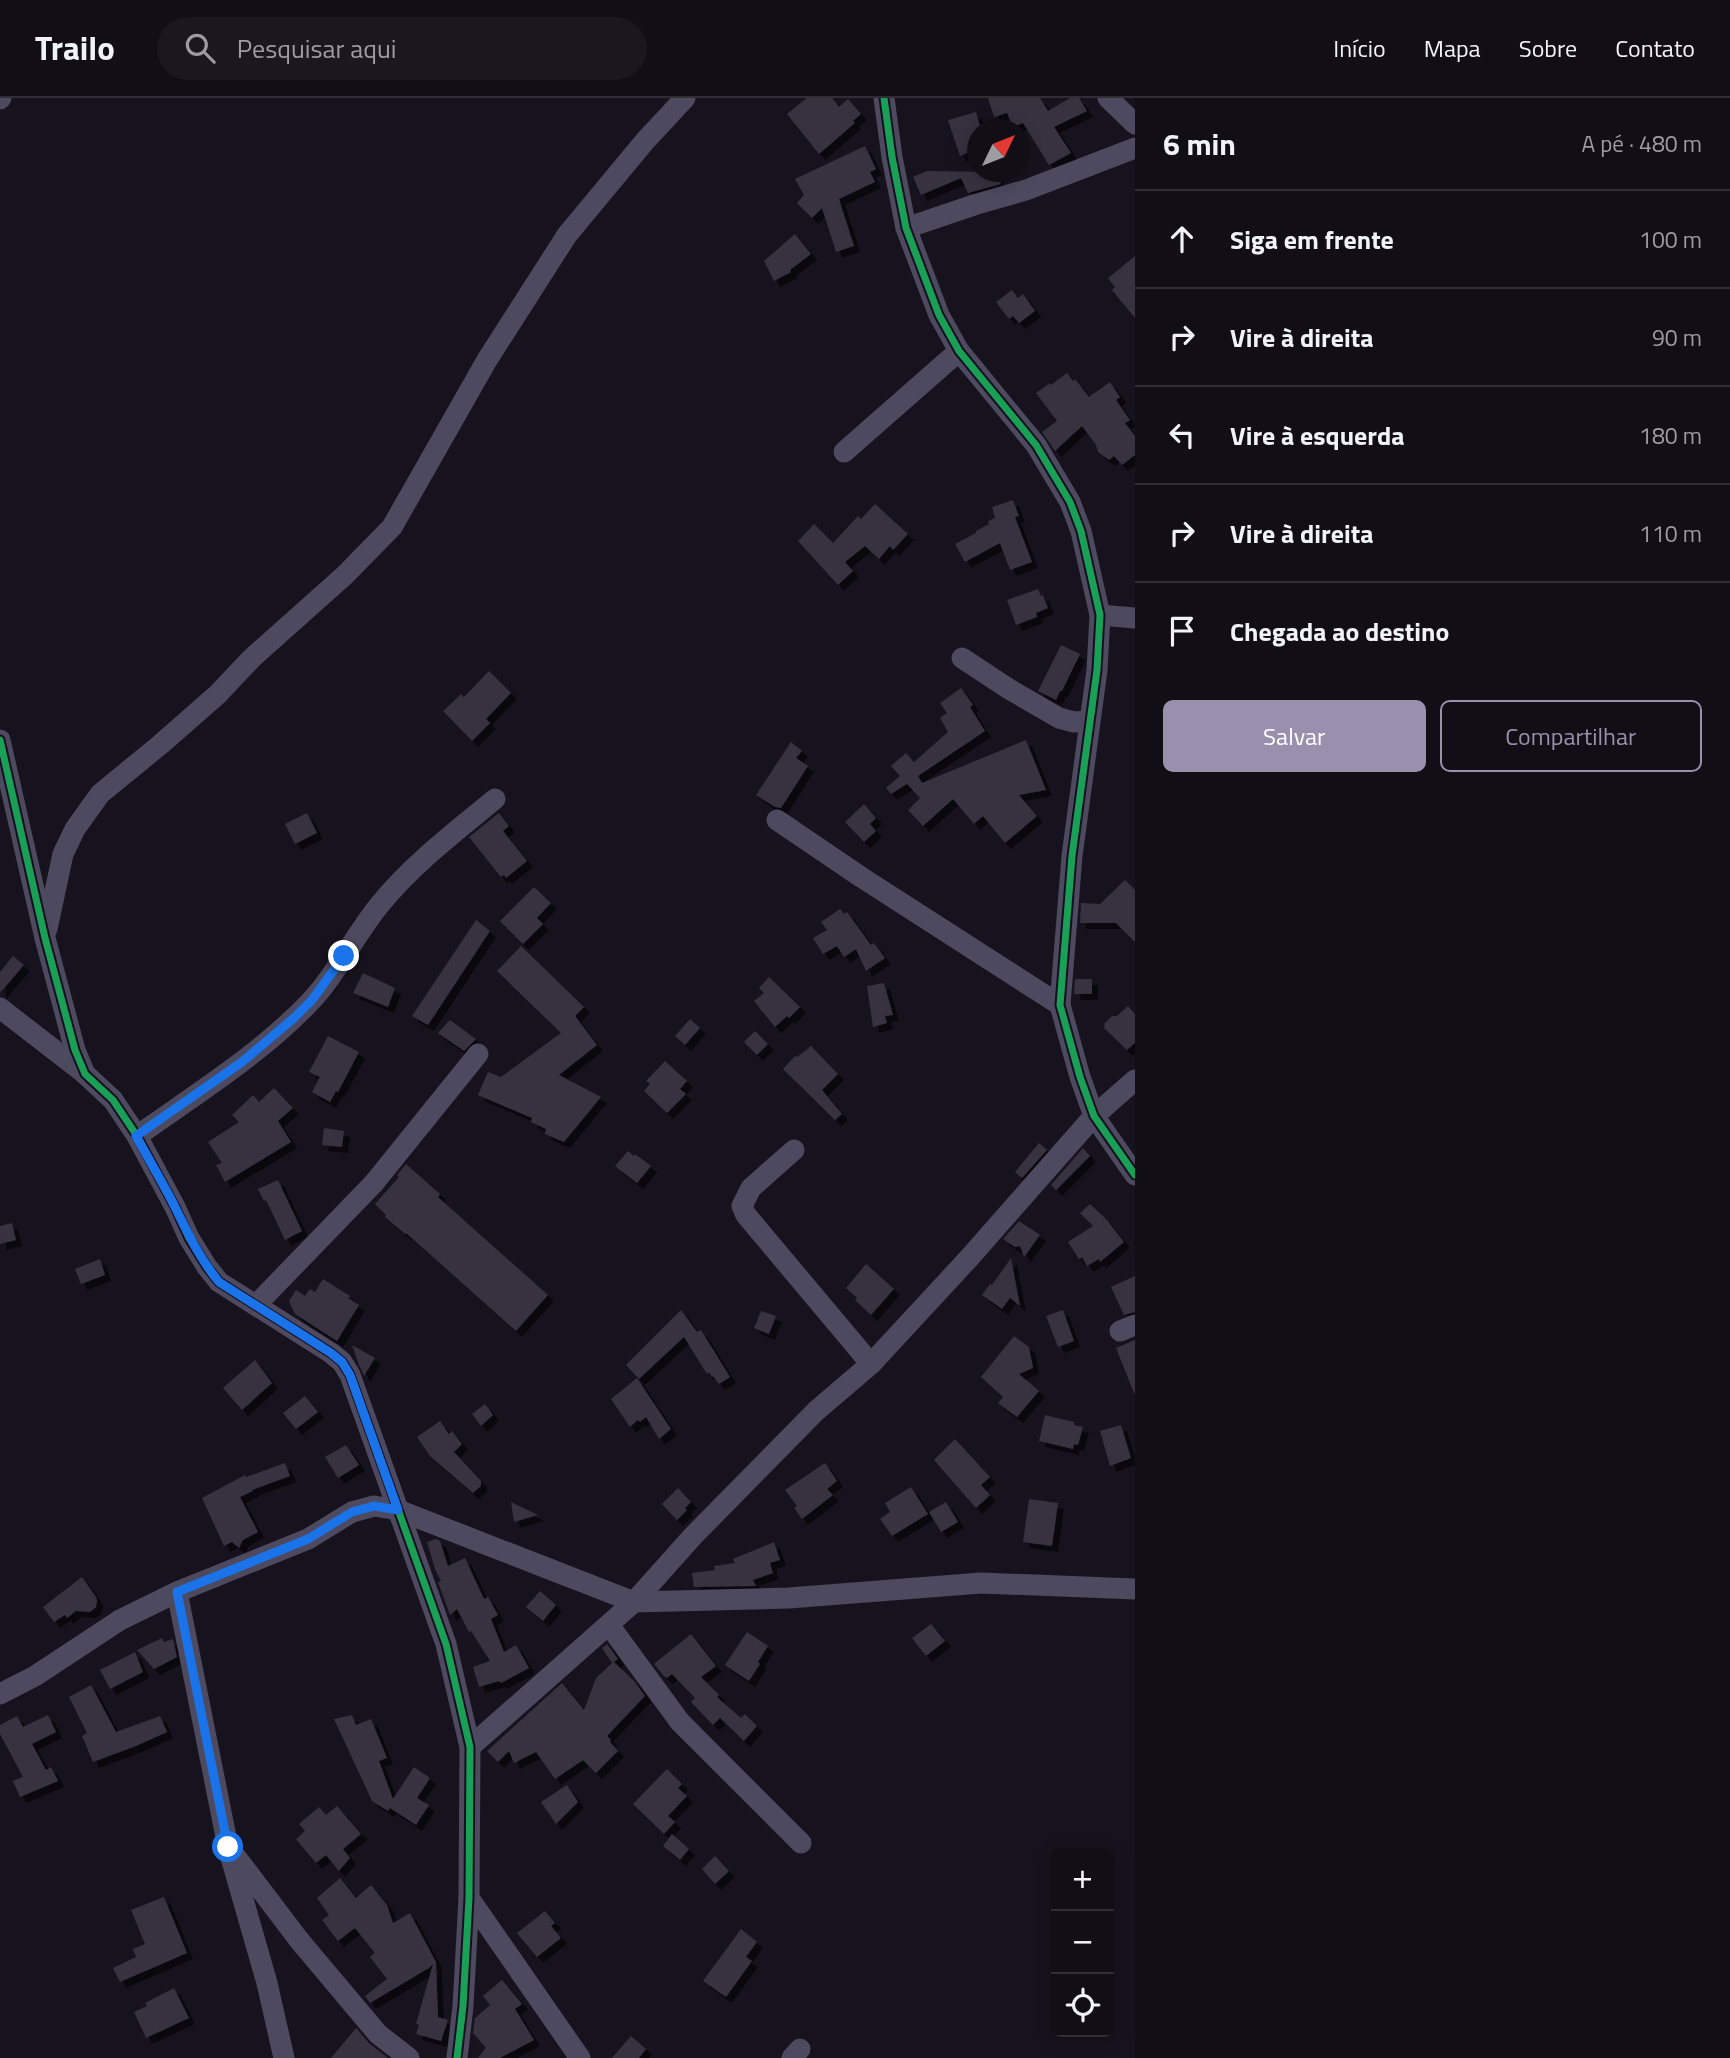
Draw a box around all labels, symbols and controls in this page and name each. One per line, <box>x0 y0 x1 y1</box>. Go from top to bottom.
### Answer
search box <box>157 17 647 80</box>
text: Trailo <box>35 23 115 73</box>
icon: search <box>181 29 219 67</box>
text: Pesquisar aqui <box>237 29 397 68</box>
text: Início <box>1333 30 1386 66</box>
text: Mapa <box>1424 30 1481 66</box>
text: Sobre <box>1519 30 1577 66</box>
text: Contato <box>1615 30 1695 66</box>
north arrow <box>967 119 1030 182</box>
text: 6 min <box>1163 121 1236 167</box>
text: A pé · 480 m <box>1581 126 1702 161</box>
icon: ahead <box>1163 220 1201 258</box>
text: Siga em frente <box>1230 220 1394 259</box>
text: 100 m <box>1639 222 1702 257</box>
icon: right <box>1163 318 1201 356</box>
text: Vire à direita <box>1230 318 1373 357</box>
text: 90 m <box>1652 320 1702 355</box>
icon: left <box>1163 416 1201 454</box>
text: Vire à esquerda <box>1230 416 1405 455</box>
text: 180 m <box>1639 418 1702 453</box>
icon: right <box>1163 514 1201 552</box>
text: Vire à direita <box>1230 514 1373 553</box>
text: 110 m <box>1639 516 1702 551</box>
icon: arrive <box>1163 612 1201 650</box>
text: Chegada ao destino <box>1230 612 1449 651</box>
button: Salvar <box>1163 700 1426 772</box>
button: Compartilhar <box>1440 700 1702 772</box>
route end <box>328 940 359 971</box>
route start <box>212 1831 243 1862</box>
map controls <box>1051 1848 1114 2037</box>
button: + <box>1051 1848 1114 1911</box>
button: − <box>1051 1911 1114 1974</box>
button: locate <box>1051 1974 1114 2037</box>

